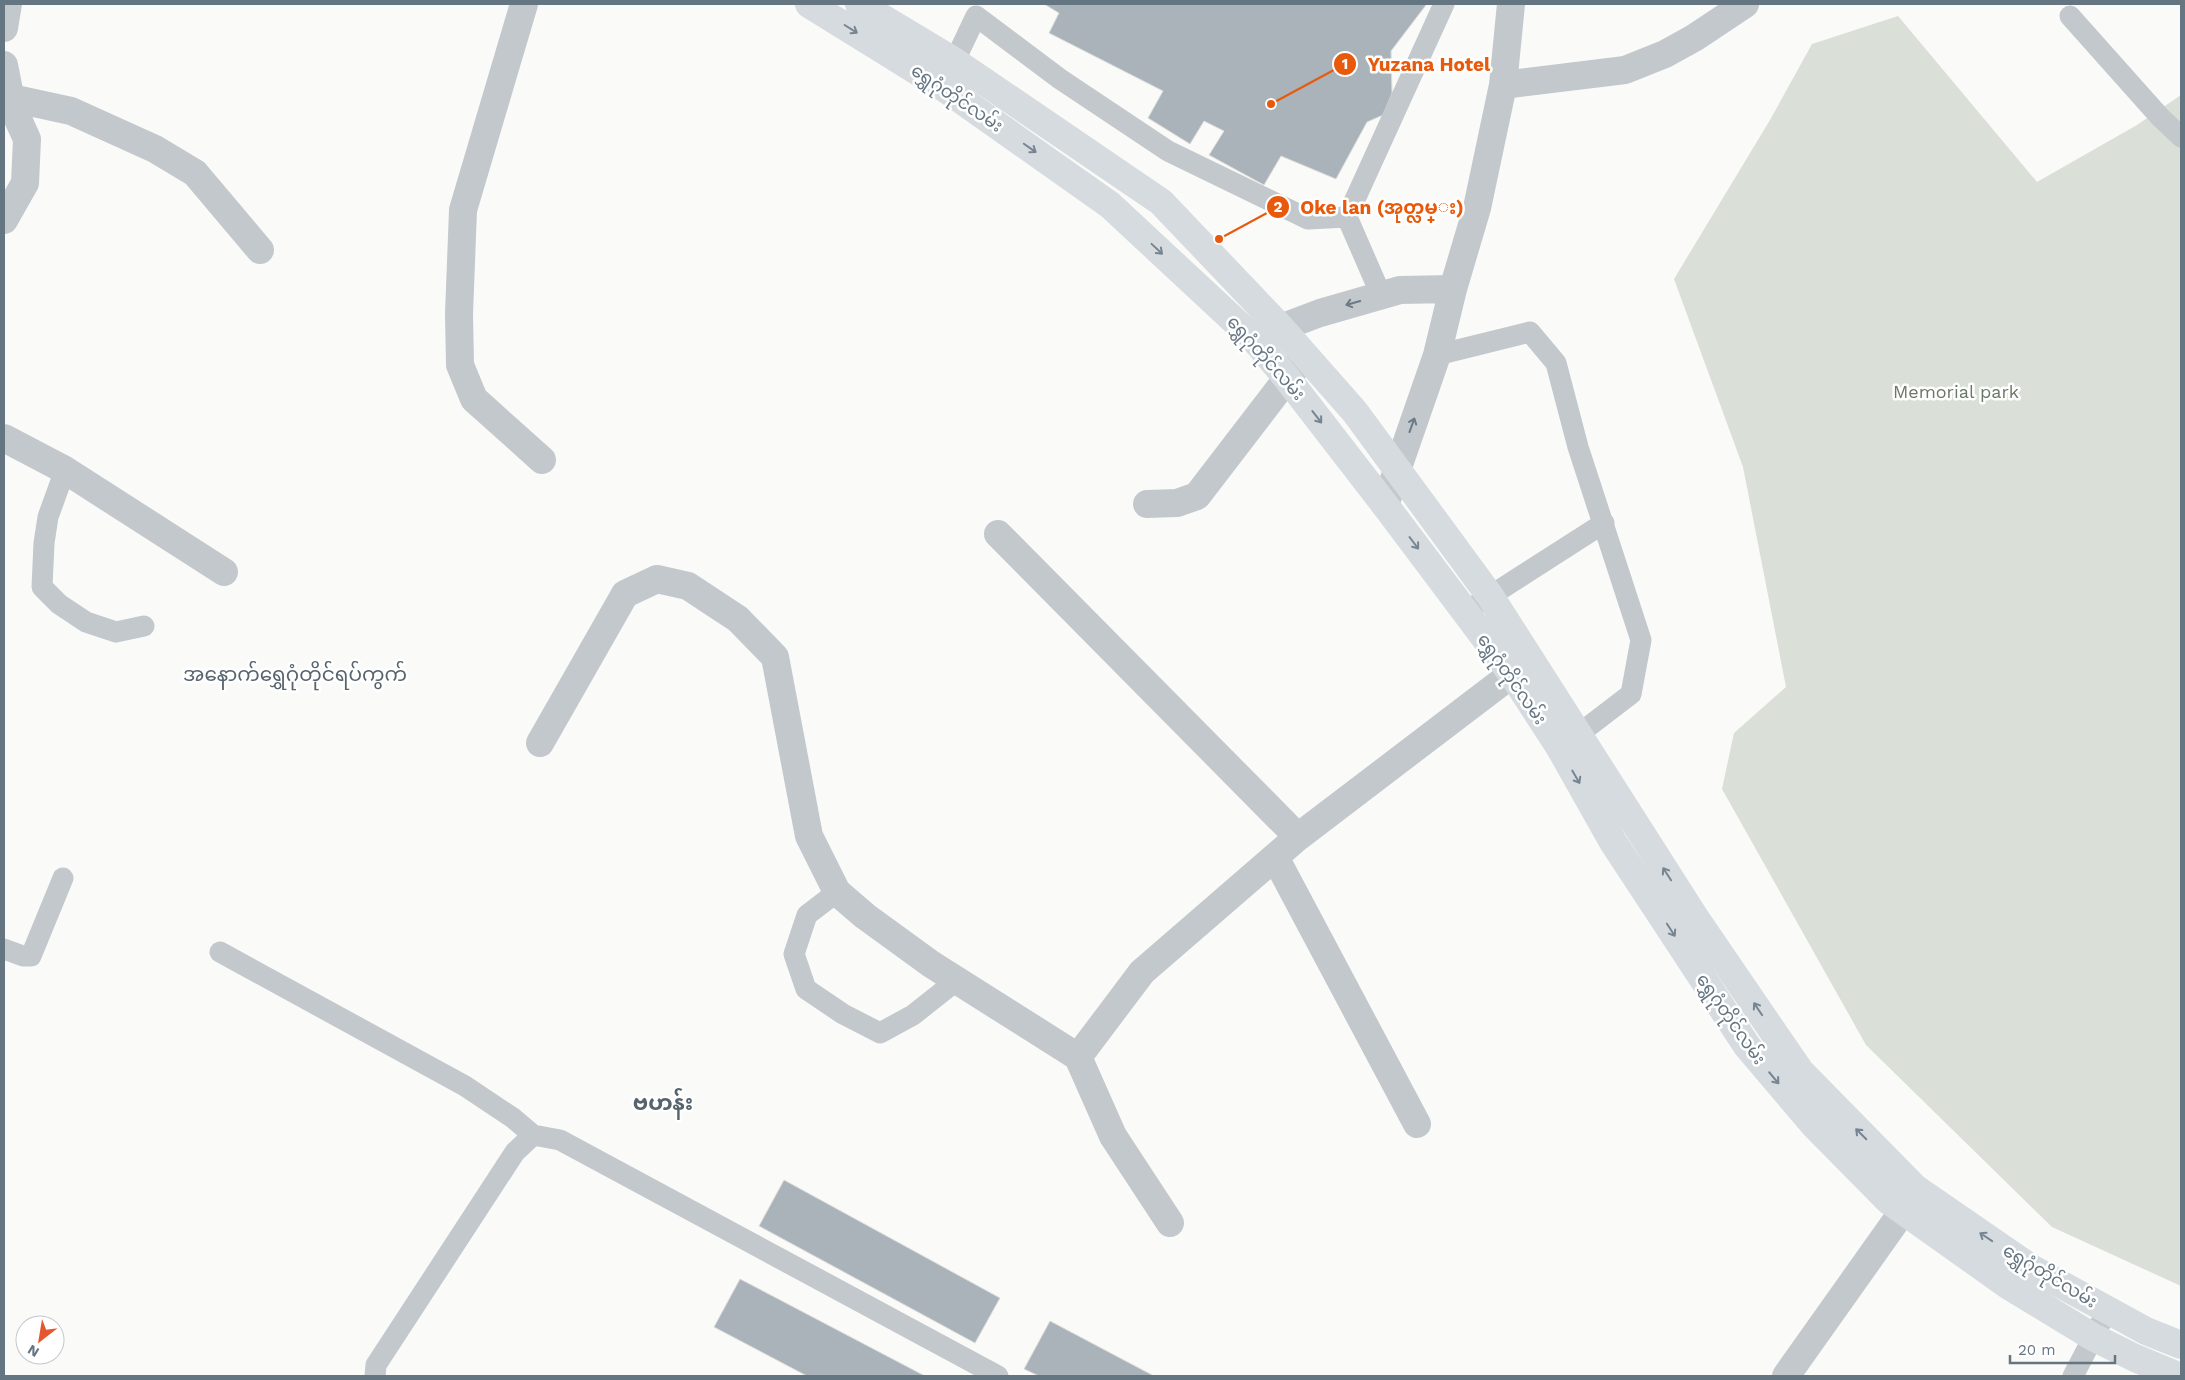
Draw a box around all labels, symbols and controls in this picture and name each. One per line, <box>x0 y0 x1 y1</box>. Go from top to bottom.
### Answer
one-way arrow <box>843 25 857 35</box>
callout: Yuzana Hotel <box>1333 47 1501 81</box>
text: Yuzana Hotel <box>1368 53 1491 76</box>
text: 1 <box>1342 55 1348 73</box>
street label: ရွှေဂုံတိုင်လမ်း <box>905 57 1009 140</box>
one-way arrow <box>1023 143 1037 153</box>
callout: Oke lan (အုတ္လမ္း) <box>1266 190 1474 224</box>
text: Oke lan (အုတ္လမ္း) <box>1300 196 1464 223</box>
text: 2 <box>1274 198 1283 216</box>
one-way arrow <box>1151 243 1164 255</box>
one-way arrow <box>1346 299 1362 309</box>
street label: ရွှေဂုံတိုင်လမ်း <box>1219 309 1312 407</box>
park label: Memorial park <box>1893 381 2019 402</box>
one-way arrow <box>1312 410 1322 424</box>
one-way arrow <box>1408 418 1417 434</box>
one-way arrow <box>1409 536 1419 550</box>
street label: ရွှေဂုံတိုင်လမ်း <box>1469 627 1554 731</box>
district label: အနောက်ရွှေဂုံတိုင်ရပ်ကွက် <box>183 660 407 691</box>
one-way arrow <box>1572 770 1582 784</box>
one-way arrow <box>1662 868 1672 882</box>
one-way arrow <box>1666 923 1676 937</box>
street label: ရွှေဂုံတိုင်လမ်း <box>1688 967 1773 1071</box>
one-way arrow <box>1753 1003 1763 1017</box>
one-way arrow <box>1768 1071 1780 1084</box>
district label: ဗဟန်း <box>633 1087 693 1120</box>
one-way arrow <box>1855 1127 1867 1140</box>
one-way arrow <box>1979 1231 1993 1242</box>
street label: ရွှေဂုံတိုင်လမ်း <box>1997 1237 2103 1316</box>
north arrow <box>15 1315 65 1365</box>
scale bar <box>2010 1332 2115 1364</box>
text: 20 m <box>2018 1341 2056 1359</box>
text: N <box>25 1342 42 1361</box>

